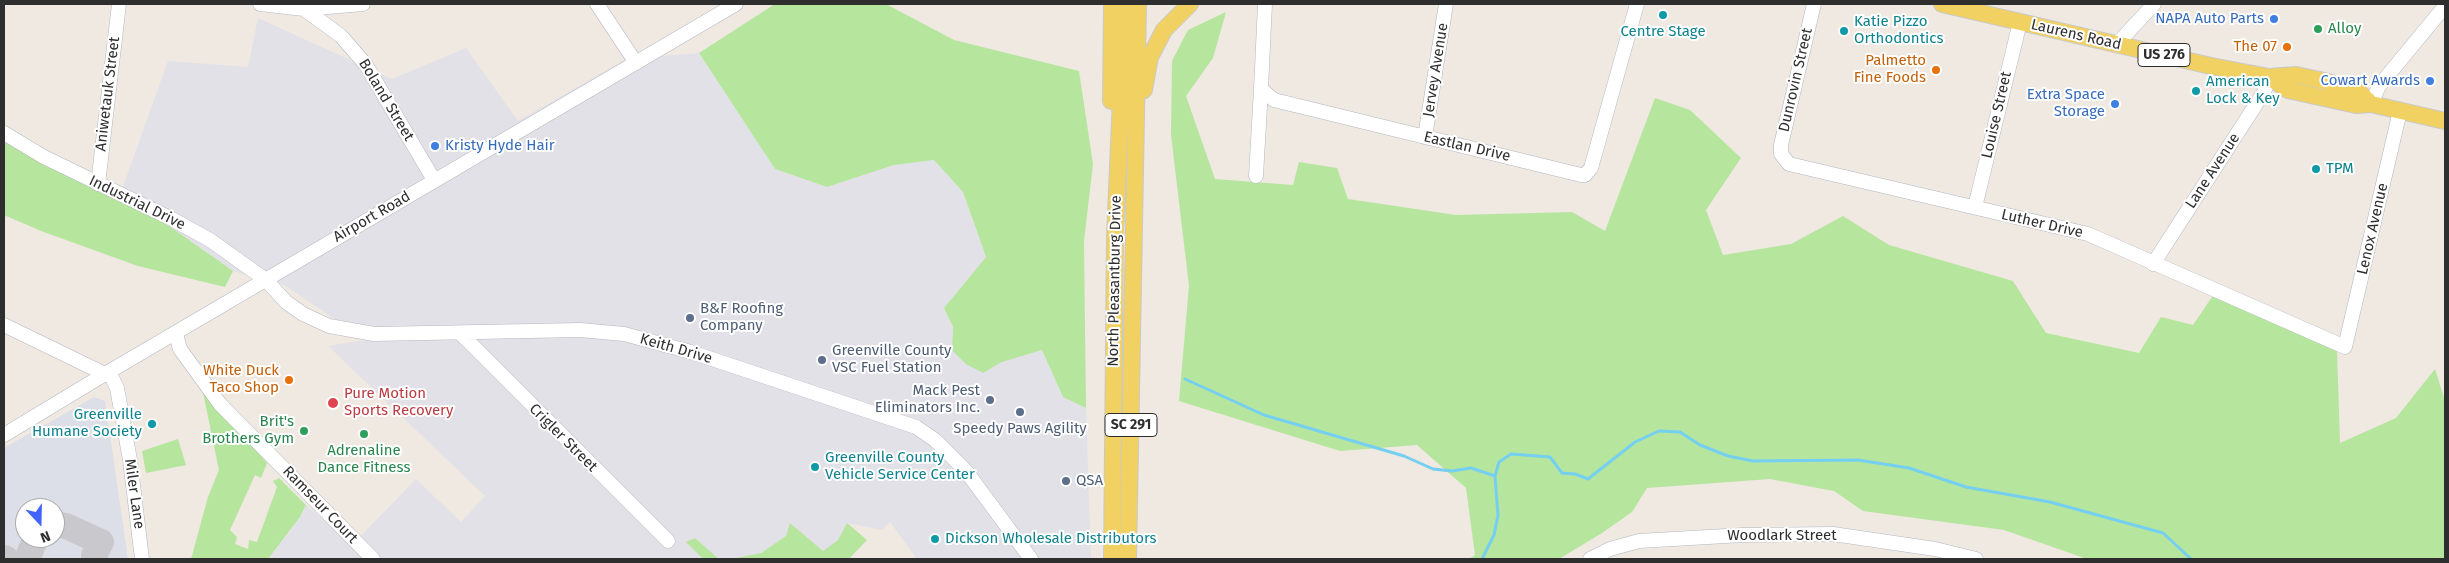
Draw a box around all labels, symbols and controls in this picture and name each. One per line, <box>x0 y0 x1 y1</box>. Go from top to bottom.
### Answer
marker: Centre Stage <box>1657 9 1669 21</box>
place label: NAPA Auto Parts <box>2155 10 2264 28</box>
place label: Katie Pizzo Orthodontics <box>1854 13 1943 48</box>
marker: NAPA Auto Parts <box>2268 13 2280 25</box>
street label: Laurens Road <box>2029 16 2123 54</box>
place label: Alloy <box>2328 20 2361 38</box>
street label: Jervey Avenue <box>1420 22 1452 118</box>
place label: Centre Stage <box>1620 23 1706 41</box>
marker: Alloy <box>2312 23 2324 35</box>
marker: Katie Pizzo Orthodontics <box>1838 25 1850 37</box>
street label: Dunrovin Street <box>1775 26 1817 134</box>
street label: Aniwetauk Street <box>92 36 124 152</box>
place label: The 07 <box>2234 38 2277 56</box>
marker: The 07 <box>2281 41 2293 53</box>
road number: US 276 <box>2138 44 2190 66</box>
place label: Palmetto Fine Foods <box>1854 52 1926 87</box>
street label: Boland Street <box>354 56 418 144</box>
marker: Palmetto Fine Foods <box>1930 64 1942 76</box>
street label: Louise Street <box>1978 70 2016 160</box>
place label: Cowart Awards <box>2321 72 2420 90</box>
place label: American Lock & Key <box>2206 73 2280 108</box>
marker: Cowart Awards <box>2424 75 2436 87</box>
marker: American Lock & Key <box>2190 85 2202 97</box>
place label: Extra Space Storage <box>2027 86 2105 121</box>
marker: Extra Space Storage <box>2109 98 2121 110</box>
street label: Eastlan Drive <box>1422 128 1512 166</box>
street label: Lane Avenue <box>2182 130 2244 212</box>
place label: Kristy Hyde Hair <box>445 137 555 155</box>
marker: Kristy Hyde Hair <box>429 140 441 152</box>
place label: TPM <box>2326 160 2354 178</box>
marker: TPM <box>2310 163 2322 175</box>
street label: Industrial Drive <box>86 172 188 234</box>
street label: Lenox Avenue <box>2354 181 2392 277</box>
street label: Airport Road <box>330 188 414 246</box>
street label: North Pleasantburg Drive <box>1105 195 1125 367</box>
street label: Luther Drive <box>1999 206 2085 242</box>
place label: B&F Roofing Company <box>700 300 783 335</box>
marker: B&F Roofing Company <box>684 312 696 324</box>
street label: Keith Drive <box>638 330 714 368</box>
place label: Greenville County VSC Fuel Station <box>832 342 951 377</box>
marker: Greenville County VSC Fuel Station <box>816 354 828 366</box>
place label: White Duck Taco Shop <box>203 362 279 397</box>
marker: White Duck Taco Shop <box>283 374 295 386</box>
place label: Mack Pest Eliminators Inc. <box>875 382 980 417</box>
place label: Pure Motion Sports Recovery <box>344 385 453 420</box>
marker: Mack Pest Eliminators Inc. <box>984 394 996 406</box>
marker: Pure Motion Sports Recovery <box>326 396 340 410</box>
street label: Crigler Street <box>525 400 601 476</box>
place label: Greenville Humane Society <box>32 406 142 441</box>
marker: Speedy Paws Agility <box>1014 406 1026 418</box>
place label: Brit's Brothers Gym <box>202 413 294 448</box>
road number: SC 291 <box>1105 414 1157 436</box>
marker: Greenville Humane Society <box>146 418 158 430</box>
place label: Speedy Paws Agility <box>953 420 1087 438</box>
marker: Brit's Brothers Gym <box>298 425 310 437</box>
marker: Adrenaline Dance Fitness <box>358 428 370 440</box>
place label: Adrenaline Dance Fitness <box>318 442 410 477</box>
place label: Greenville County Vehicle Service Center <box>825 449 975 484</box>
street label: Miler Lane <box>120 458 148 530</box>
marker: Greenville County Vehicle Service Center <box>809 461 821 473</box>
street label: Ramseur Court <box>279 463 361 547</box>
place label: QSA <box>1076 472 1103 490</box>
marker: QSA <box>1060 475 1072 487</box>
north arrow <box>15 498 65 548</box>
text: N <box>38 527 53 546</box>
street label: Woodlark Street <box>1727 527 1837 545</box>
place label: Dickson Wholesale Distributors <box>945 530 1156 548</box>
marker: Dickson Wholesale Distributors <box>929 533 941 545</box>

